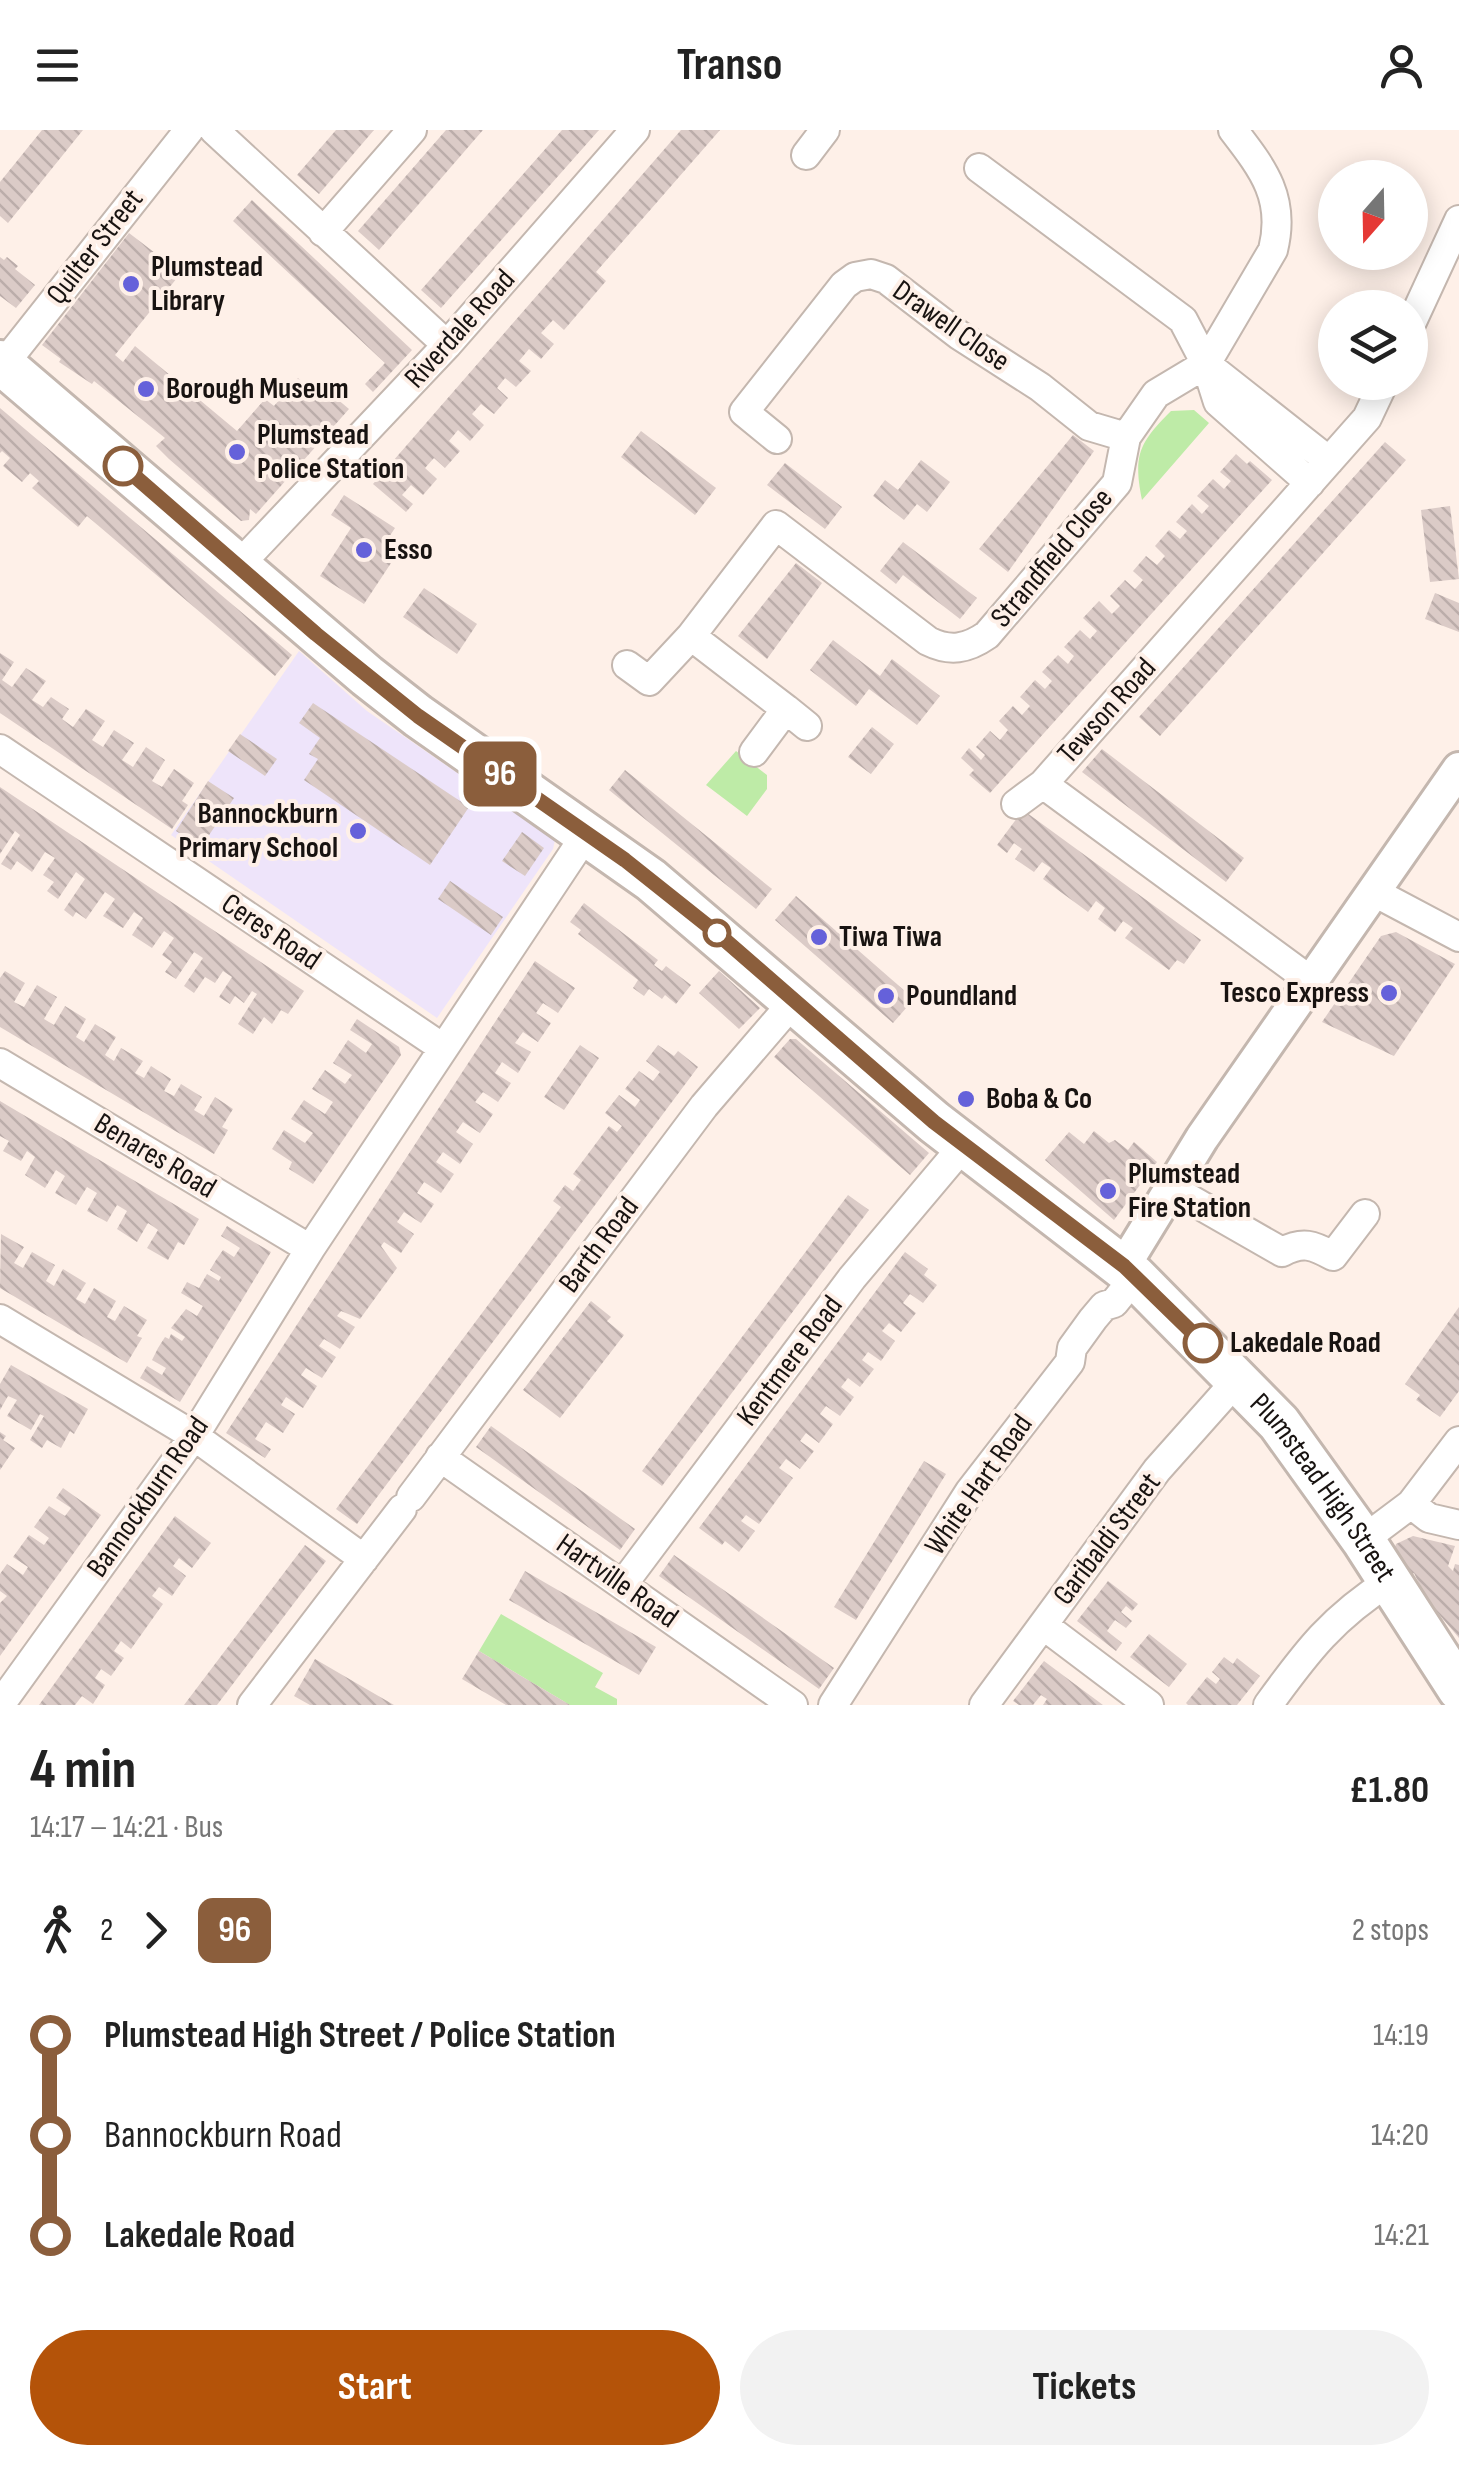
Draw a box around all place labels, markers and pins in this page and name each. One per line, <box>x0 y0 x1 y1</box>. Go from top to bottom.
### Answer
place label: Plumstead Library <box>151 249 263 319</box>
marker: Plumstead Library <box>120 273 142 295</box>
place label: Borough Museum <box>166 371 349 407</box>
marker: Borough Museum <box>135 378 157 400</box>
place label: Plumstead Police Station <box>257 417 404 487</box>
marker: Plumstead Police Station <box>226 441 248 463</box>
unlabelled marker <box>104 447 142 485</box>
place label: Esso <box>384 532 433 568</box>
marker: Esso <box>353 539 375 561</box>
place label: Bannockburn Primary School <box>178 796 338 866</box>
marker: Bannockburn Primary School <box>347 820 369 842</box>
place label: Tiwa Tiwa <box>839 919 942 955</box>
unlabelled marker <box>704 920 730 946</box>
marker: Tiwa Tiwa <box>808 926 830 948</box>
place label: Tesco Express <box>1220 975 1369 1011</box>
place label: Poundland <box>906 978 1017 1014</box>
marker: Tesco Express <box>1378 982 1400 1004</box>
marker: Poundland <box>875 985 897 1007</box>
place label: Boba & Co <box>986 1081 1092 1117</box>
marker: Boba & Co <box>955 1088 977 1110</box>
place label: Plumstead Fire Station <box>1128 1156 1251 1226</box>
marker: Plumstead Fire Station <box>1097 1180 1119 1202</box>
marker: Lakedale Road <box>1184 1324 1222 1362</box>
place label: Lakedale Road <box>1230 1325 1381 1361</box>

